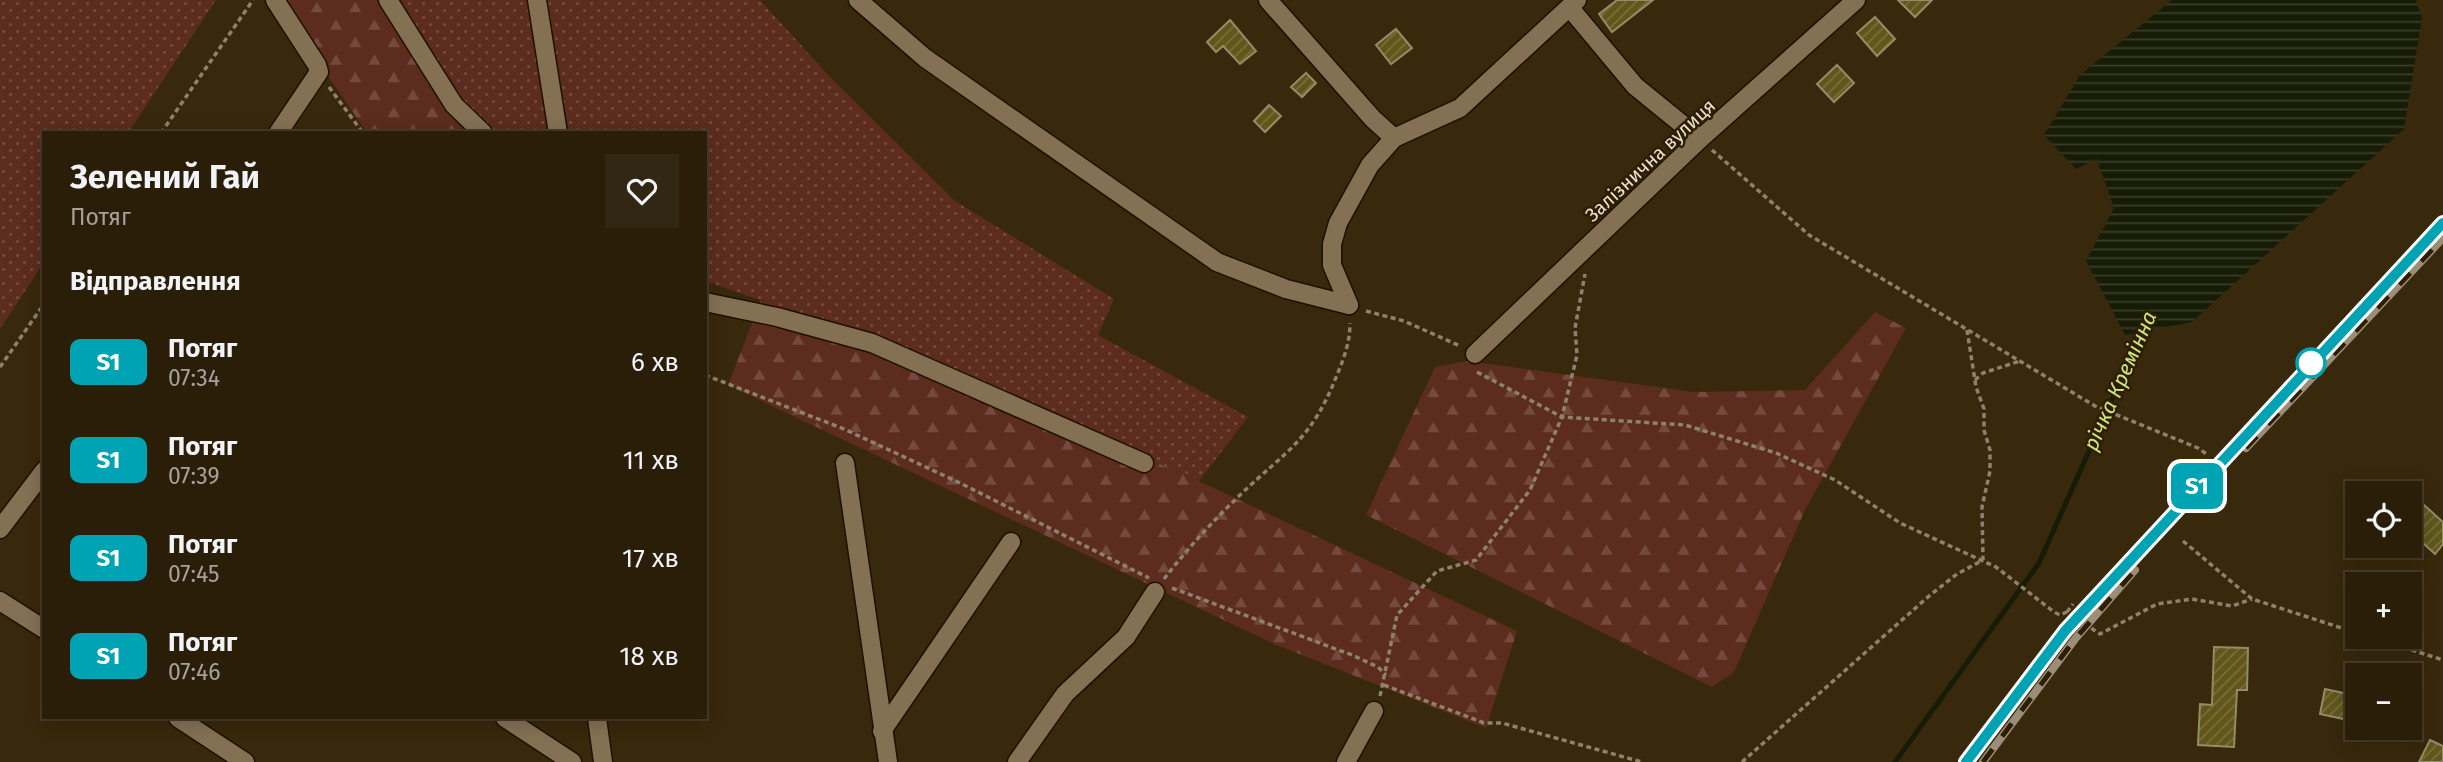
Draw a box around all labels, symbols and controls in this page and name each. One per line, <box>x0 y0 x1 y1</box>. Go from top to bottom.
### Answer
street label: Залізнична вулиця <box>1581 94 1720 227</box>
button: heart <box>605 154 679 228</box>
text: Зелений Гай <box>70 157 260 197</box>
text: Потяг <box>70 203 131 231</box>
text: Відправлення <box>70 266 241 297</box>
water label: річка Кремінна <box>2078 307 2162 455</box>
text: Потяг <box>168 333 237 364</box>
text: 6 хв <box>631 347 679 378</box>
text: S1 <box>97 348 121 376</box>
unlabelled marker <box>2296 348 2326 378</box>
text: 07:34 <box>168 364 220 392</box>
text: Потяг <box>168 431 237 462</box>
text: 11 хв <box>623 445 679 476</box>
text: S1 <box>97 446 121 474</box>
text: 07:39 <box>168 462 220 490</box>
line badge: S1 <box>2166 463 2228 509</box>
text: S1 <box>2185 472 2209 500</box>
map controls <box>2345 481 2422 740</box>
button: locate <box>2345 481 2422 558</box>
text: Потяг <box>168 529 237 560</box>
text: 17 хв <box>622 543 679 574</box>
text: S1 <box>97 544 121 572</box>
text: 07:45 <box>168 560 220 588</box>
button: + <box>2345 572 2422 649</box>
text: Потяг <box>168 627 237 658</box>
text: 18 хв <box>619 641 679 672</box>
text: S1 <box>97 642 121 670</box>
text: 07:46 <box>168 658 221 686</box>
button: − <box>2345 663 2422 740</box>

